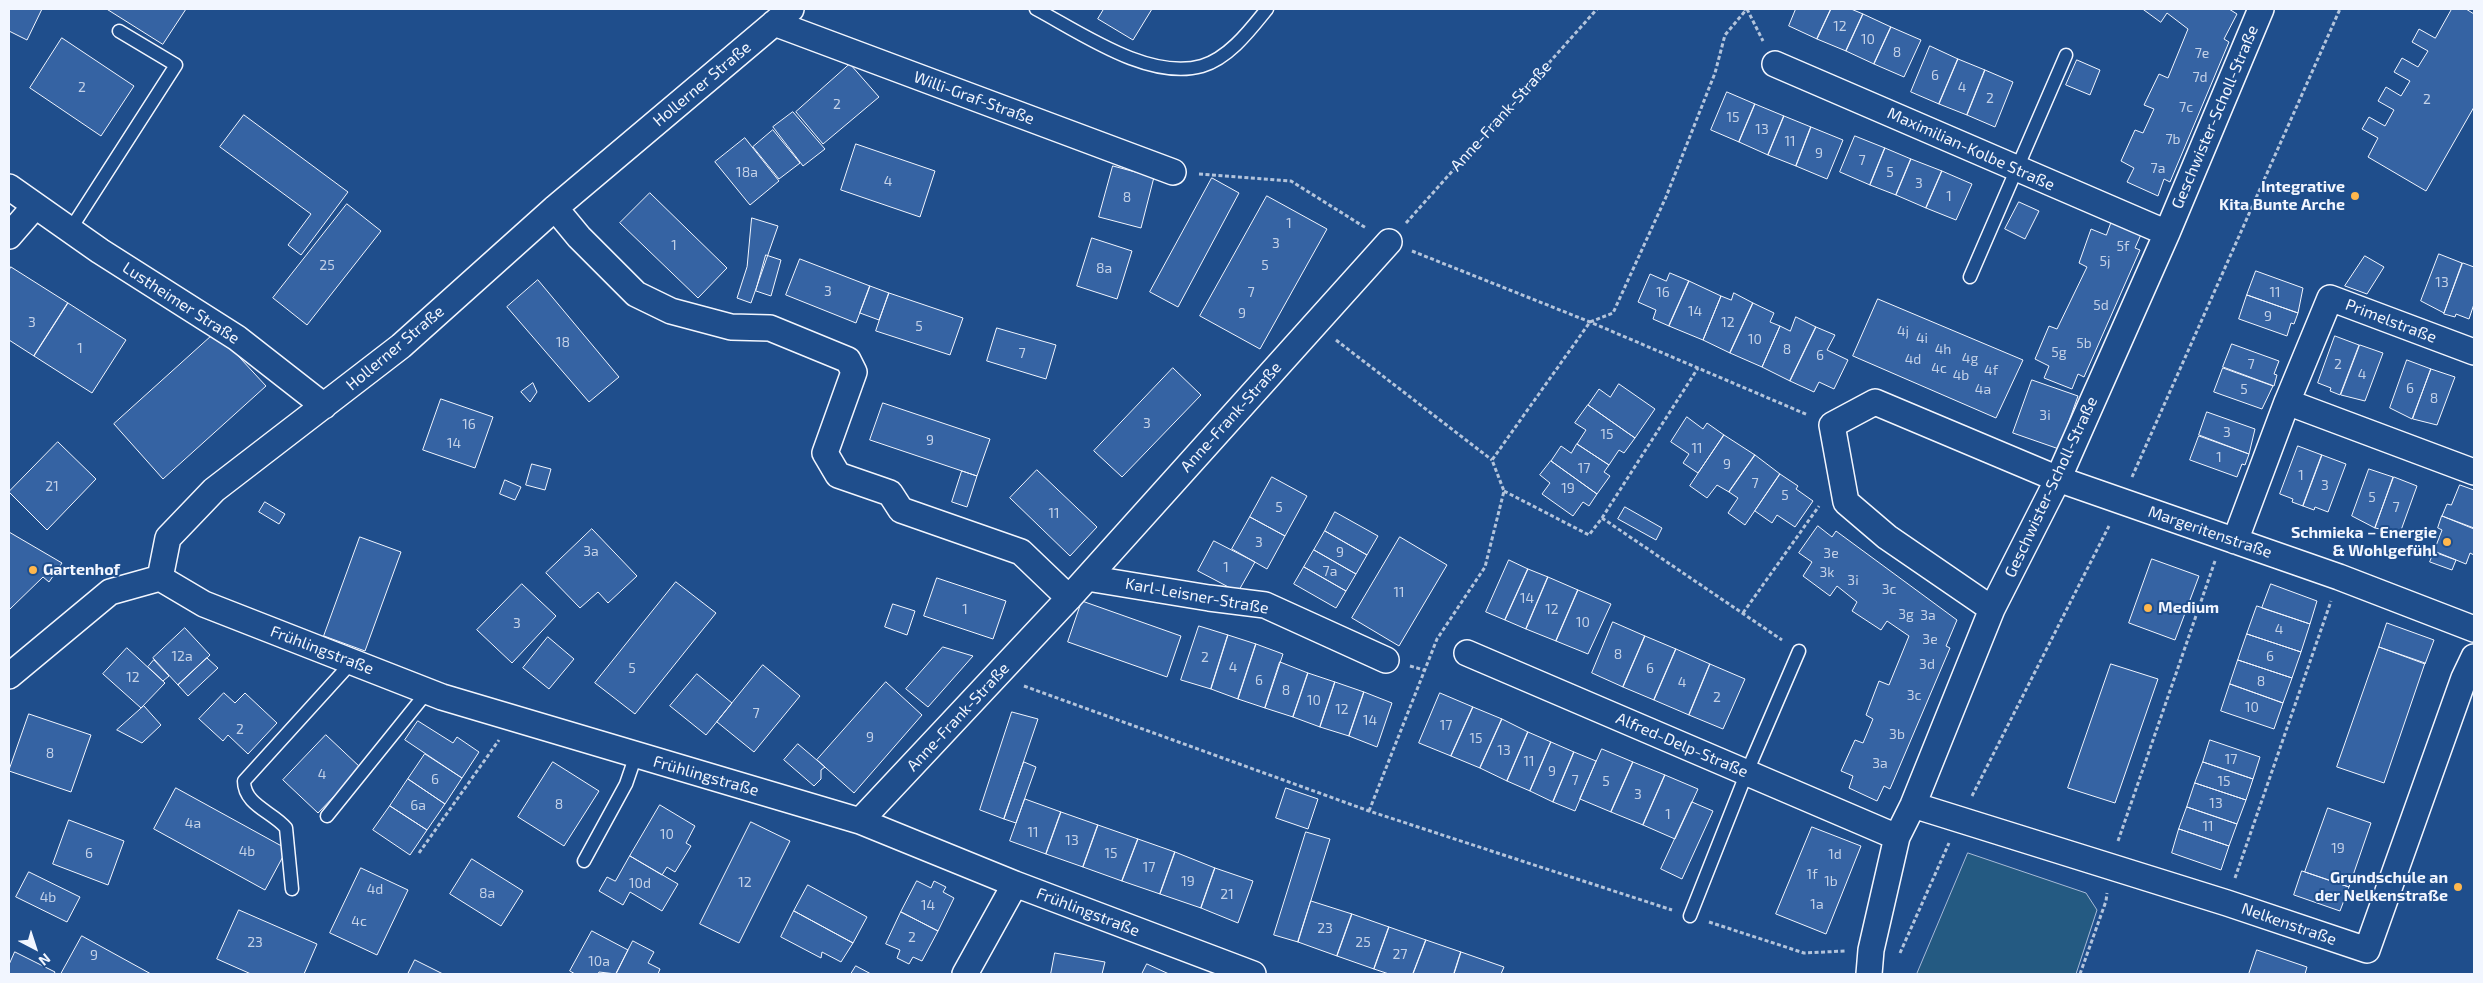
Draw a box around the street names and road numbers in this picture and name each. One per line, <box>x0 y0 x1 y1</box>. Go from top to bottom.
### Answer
street label: Geschwister-Scholl-Straße <box>2168 22 2262 212</box>
street label: Hollerner Straße <box>649 38 755 130</box>
street label: Anne-Frank-Straße <box>1447 57 1555 175</box>
street label: Willi-Graf-Straße <box>911 67 1037 129</box>
street label: Maximilian-Kolbe Straße <box>1884 103 2058 195</box>
street label: Lustheimer Straße <box>119 258 243 348</box>
street label: Primelstraße <box>2343 295 2439 347</box>
street label: Hollerner Straße <box>342 302 448 394</box>
street label: Anne-Frank-Straße <box>1177 358 1285 476</box>
street label: Geschwister-Scholl-Straße <box>2001 393 2101 581</box>
street label: Margeritenstraße <box>2146 502 2274 562</box>
street label: Karl-Leisner-Straße <box>1124 574 1270 618</box>
street label: Frühlingstraße <box>268 622 376 678</box>
street label: Anne-Frank-Straße <box>903 659 1013 775</box>
street label: Alfred-Delp-Straße <box>1613 708 1751 782</box>
street label: Frühlingstraße <box>651 752 761 800</box>
street label: Frühlingstraße <box>1034 884 1142 940</box>
street label: Nelkenstraße <box>2239 899 2339 949</box>

